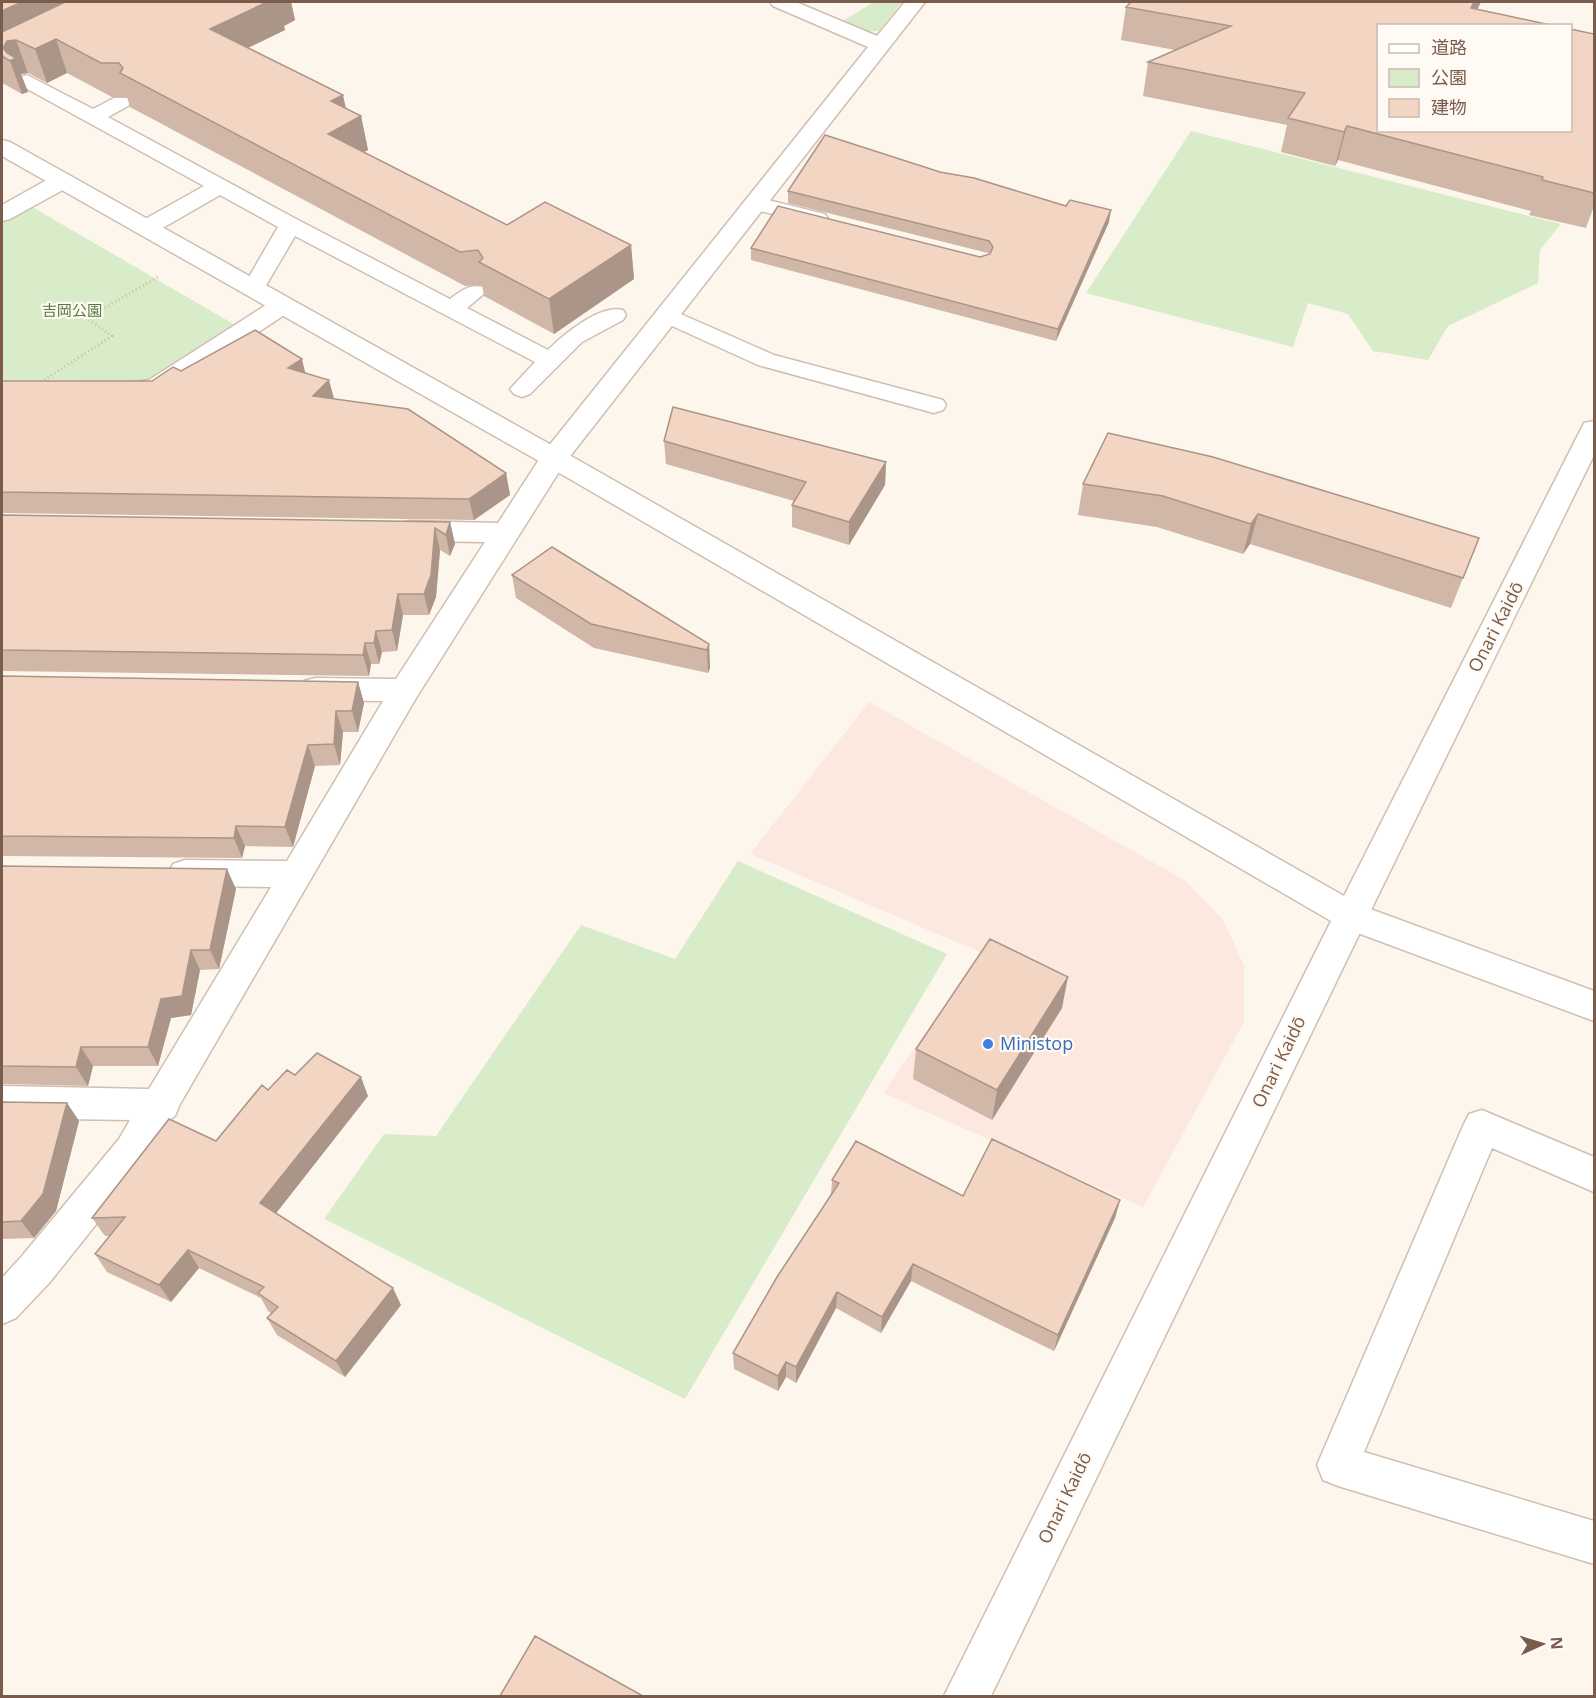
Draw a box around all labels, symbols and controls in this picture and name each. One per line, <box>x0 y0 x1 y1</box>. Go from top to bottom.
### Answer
legend <box>1377 24 1572 132</box>
text: 道路 <box>1431 35 1467 59</box>
text: 公園 <box>1431 65 1467 89</box>
text: 建物 <box>1431 95 1467 119</box>
park label: 吉岡公園 <box>42 300 102 320</box>
street label: Onari Kaidō <box>1462 577 1528 676</box>
street label: Onari Kaidō <box>1246 1012 1311 1111</box>
place label: Ministop <box>1000 1031 1073 1055</box>
marker: Ministop <box>981 1037 995 1051</box>
street label: Onari Kaidō <box>1032 1448 1097 1547</box>
north arrow <box>1512 1614 1572 1674</box>
text: N <box>1546 1636 1568 1650</box>

